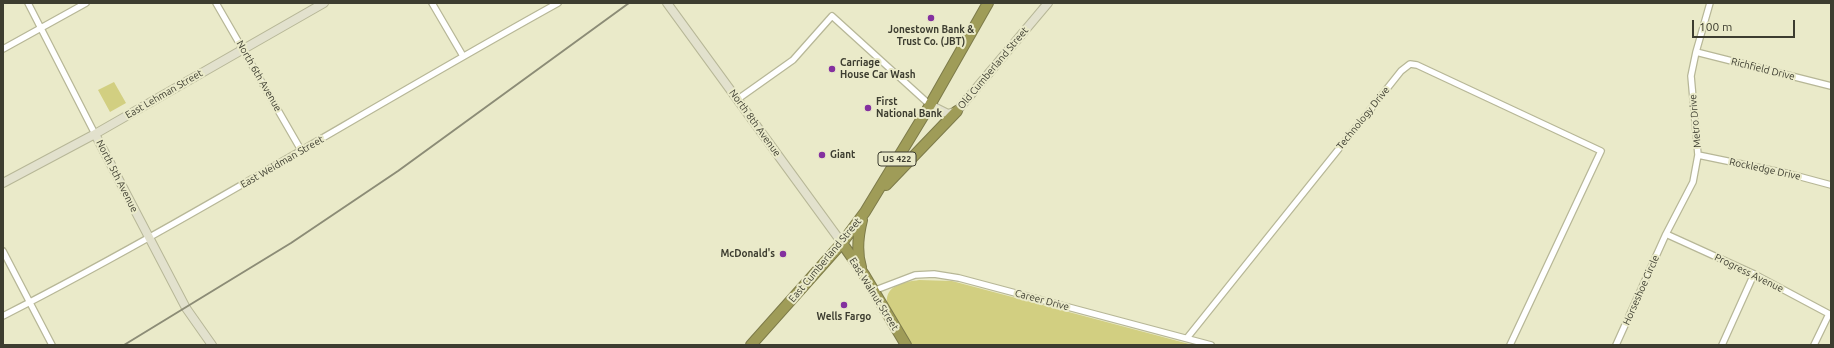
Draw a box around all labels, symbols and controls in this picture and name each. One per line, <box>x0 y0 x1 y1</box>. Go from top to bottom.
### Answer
scale bar <box>1694 12 1797 38</box>
marker: Jonestown Bank & Trust Co. (JBT) <box>926 13 936 23</box>
text: 100 m <box>1699 20 1732 33</box>
place label: Jonestown Bank & Trust Co. (JBT) <box>888 24 974 48</box>
street label: Old Cumberland Street <box>955 24 1031 112</box>
street label: North 6th Avenue <box>234 38 284 114</box>
street label: Richfield Drive <box>1730 55 1796 83</box>
place label: Carriage House Car Wash <box>840 57 916 80</box>
marker: Carriage House Car Wash <box>827 64 837 74</box>
street label: East Lehman Street <box>123 67 205 121</box>
street label: Technology Drive <box>1334 84 1392 152</box>
street label: North 8th Avenue <box>727 87 783 159</box>
street label: Metro Drive <box>1687 94 1703 148</box>
place label: First National Bank <box>876 96 942 120</box>
marker: First National Bank <box>863 103 873 113</box>
street label: East Weidman Street <box>238 133 326 191</box>
street label: North 5th Avenue <box>94 138 140 214</box>
place label: Giant <box>830 149 855 161</box>
marker: Giant <box>817 150 827 160</box>
road number: US 422 <box>878 152 916 166</box>
street label: Rockledge Drive <box>1728 156 1802 182</box>
street label: East Cumberland Street <box>786 215 864 305</box>
place label: McDonald's <box>720 248 775 260</box>
marker: McDonald's <box>778 249 788 259</box>
street label: Progress Avenue <box>1713 251 1785 295</box>
street label: Horseshoe Circle <box>1620 253 1662 327</box>
street label: East Walnut Street <box>847 255 901 333</box>
street label: Career Drive <box>1013 287 1071 313</box>
marker: Wells Fargo <box>839 300 849 310</box>
place label: Wells Fargo <box>817 311 871 323</box>

